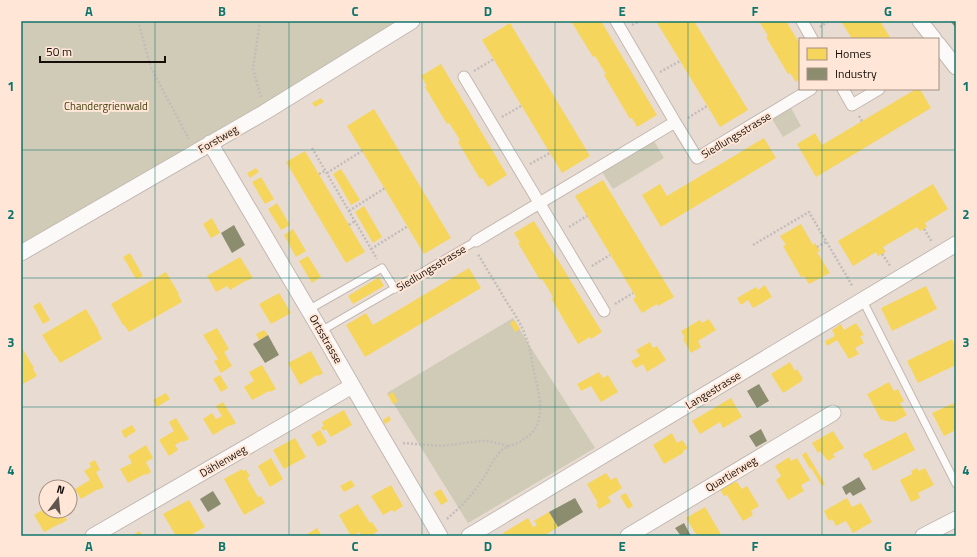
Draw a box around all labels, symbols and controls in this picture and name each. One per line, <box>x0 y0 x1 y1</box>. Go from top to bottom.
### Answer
text: A <box>85 1 93 21</box>
text: B <box>218 1 226 21</box>
text: C <box>351 1 359 21</box>
text: D <box>484 1 492 21</box>
text: E <box>618 1 626 21</box>
text: F <box>752 1 759 21</box>
text: G <box>884 1 892 21</box>
scale bar <box>40 38 165 64</box>
legend <box>799 38 939 90</box>
text: 50 m <box>46 42 72 61</box>
text: Homes <box>835 44 871 63</box>
text: Industry <box>835 64 877 83</box>
text: 1 <box>7 76 15 96</box>
text: 1 <box>962 76 970 96</box>
park label: Chandergrienwald <box>64 98 148 114</box>
street label: Siedlungsstrasse <box>698 108 774 162</box>
street label: Forstweg <box>195 121 241 157</box>
text: 2 <box>7 204 15 224</box>
text: 2 <box>962 204 970 224</box>
street label: Siedlungsstrasse <box>393 241 469 295</box>
street label: Ortsstrasse <box>306 312 347 367</box>
text: 3 <box>7 332 15 352</box>
text: 3 <box>962 332 970 352</box>
street label: Langestrasse <box>682 367 744 413</box>
street label: Dählenweg <box>196 441 250 481</box>
street label: Quartierweg <box>702 452 760 496</box>
text: 4 <box>7 460 15 480</box>
text: 4 <box>962 460 970 480</box>
north arrow <box>38 479 78 519</box>
text: N <box>55 481 67 498</box>
text: A <box>85 536 93 556</box>
text: B <box>218 536 226 556</box>
text: C <box>351 536 359 556</box>
text: D <box>484 536 492 556</box>
text: E <box>618 536 626 556</box>
text: F <box>752 536 759 556</box>
text: G <box>884 536 892 556</box>

